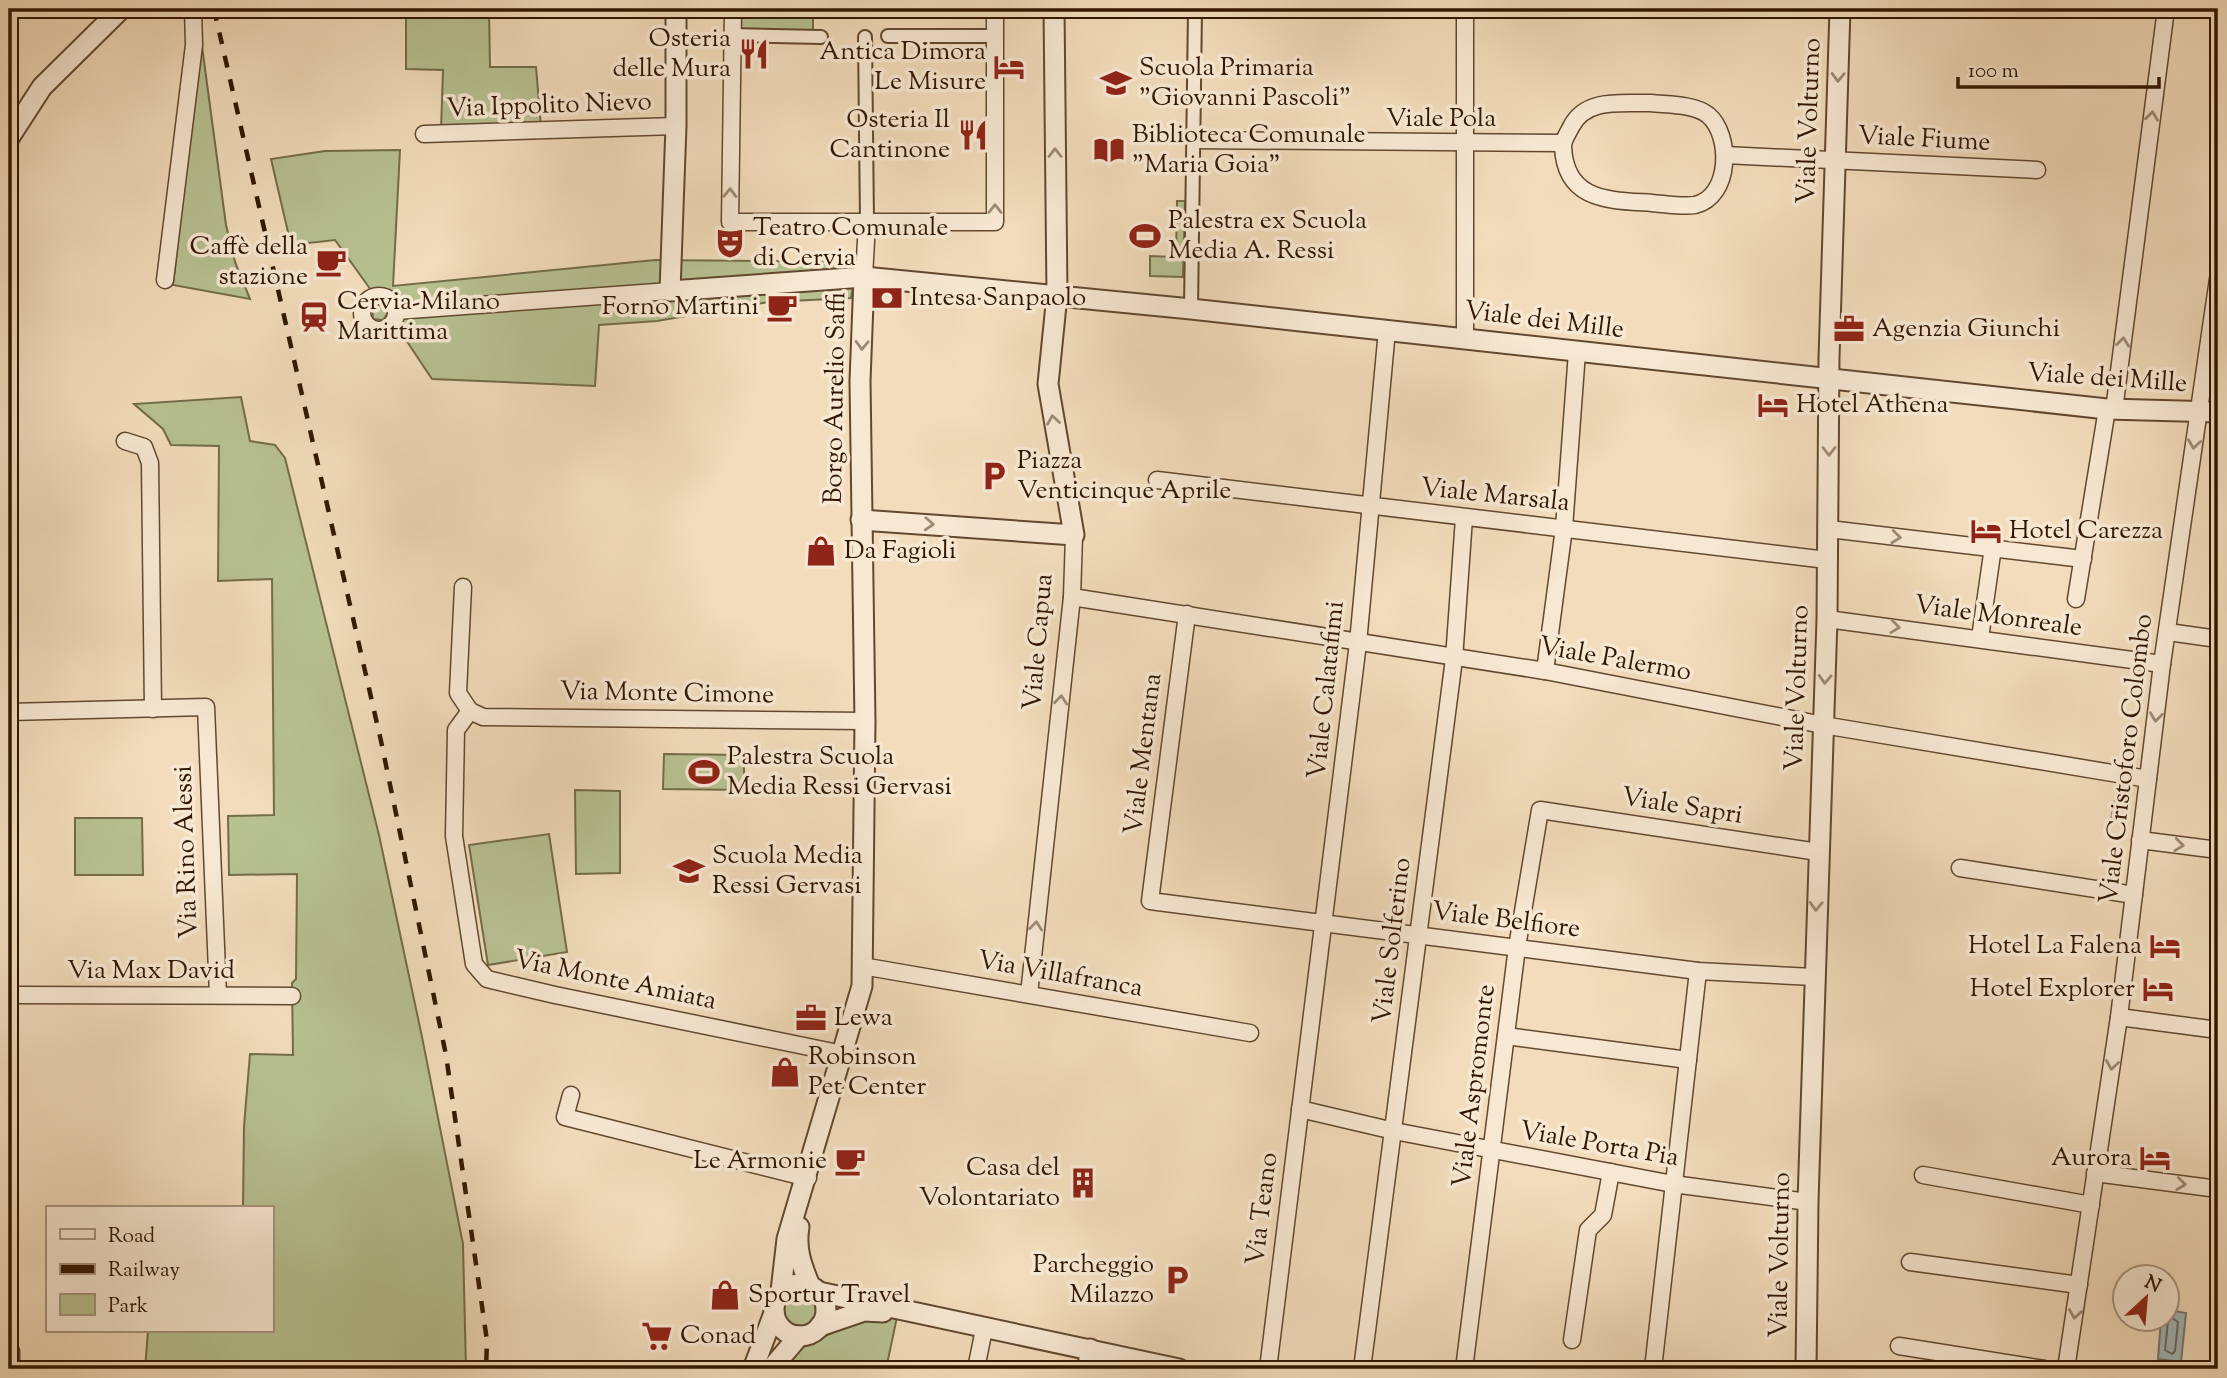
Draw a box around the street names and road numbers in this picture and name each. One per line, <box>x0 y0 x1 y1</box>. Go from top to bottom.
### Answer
street label: Viale Volturno <box>1789 37 1831 205</box>
street label: Via Ippolito Nievo <box>446 84 652 128</box>
street label: Viale Pola <box>1386 101 1496 138</box>
street label: Viale Fiume <box>1857 118 1991 162</box>
street label: Borgo Aurelio Saffi <box>816 291 856 504</box>
street label: Viale dei Mille <box>1462 293 1626 349</box>
street label: Viale dei Mille <box>2026 355 2188 403</box>
street label: Viale Marsala <box>1418 470 1572 522</box>
street label: Viale Capua <box>1015 572 1063 712</box>
street label: Viale Monreale <box>1912 587 2084 647</box>
street label: Viale Calatafimi <box>1299 599 1355 781</box>
street label: Viale Volturno <box>1777 604 1819 772</box>
street label: Viale Cristoforo Colombo <box>2091 612 2163 906</box>
street label: Viale Palermo <box>1536 628 1694 692</box>
street label: Viale Mentana <box>1116 671 1172 837</box>
street label: Via Monte Cimone <box>559 674 775 714</box>
street label: Via Rino Alessi <box>165 765 209 939</box>
street label: Viale Sapri <box>1619 779 1745 835</box>
street label: Viale Solferino <box>1364 856 1422 1026</box>
street label: Viale Belfiore <box>1430 894 1582 948</box>
street label: Via Monte Amiata <box>510 941 720 1021</box>
street label: Via Villafranca <box>974 942 1146 1008</box>
street label: Via Max David <box>67 953 235 990</box>
street label: Viale Aspromonte <box>1444 982 1506 1190</box>
street label: Viale Porta Pia <box>1516 1113 1682 1177</box>
street label: Via Teano <box>1238 1150 1288 1268</box>
street label: Viale Volturno <box>1761 1172 1801 1338</box>

